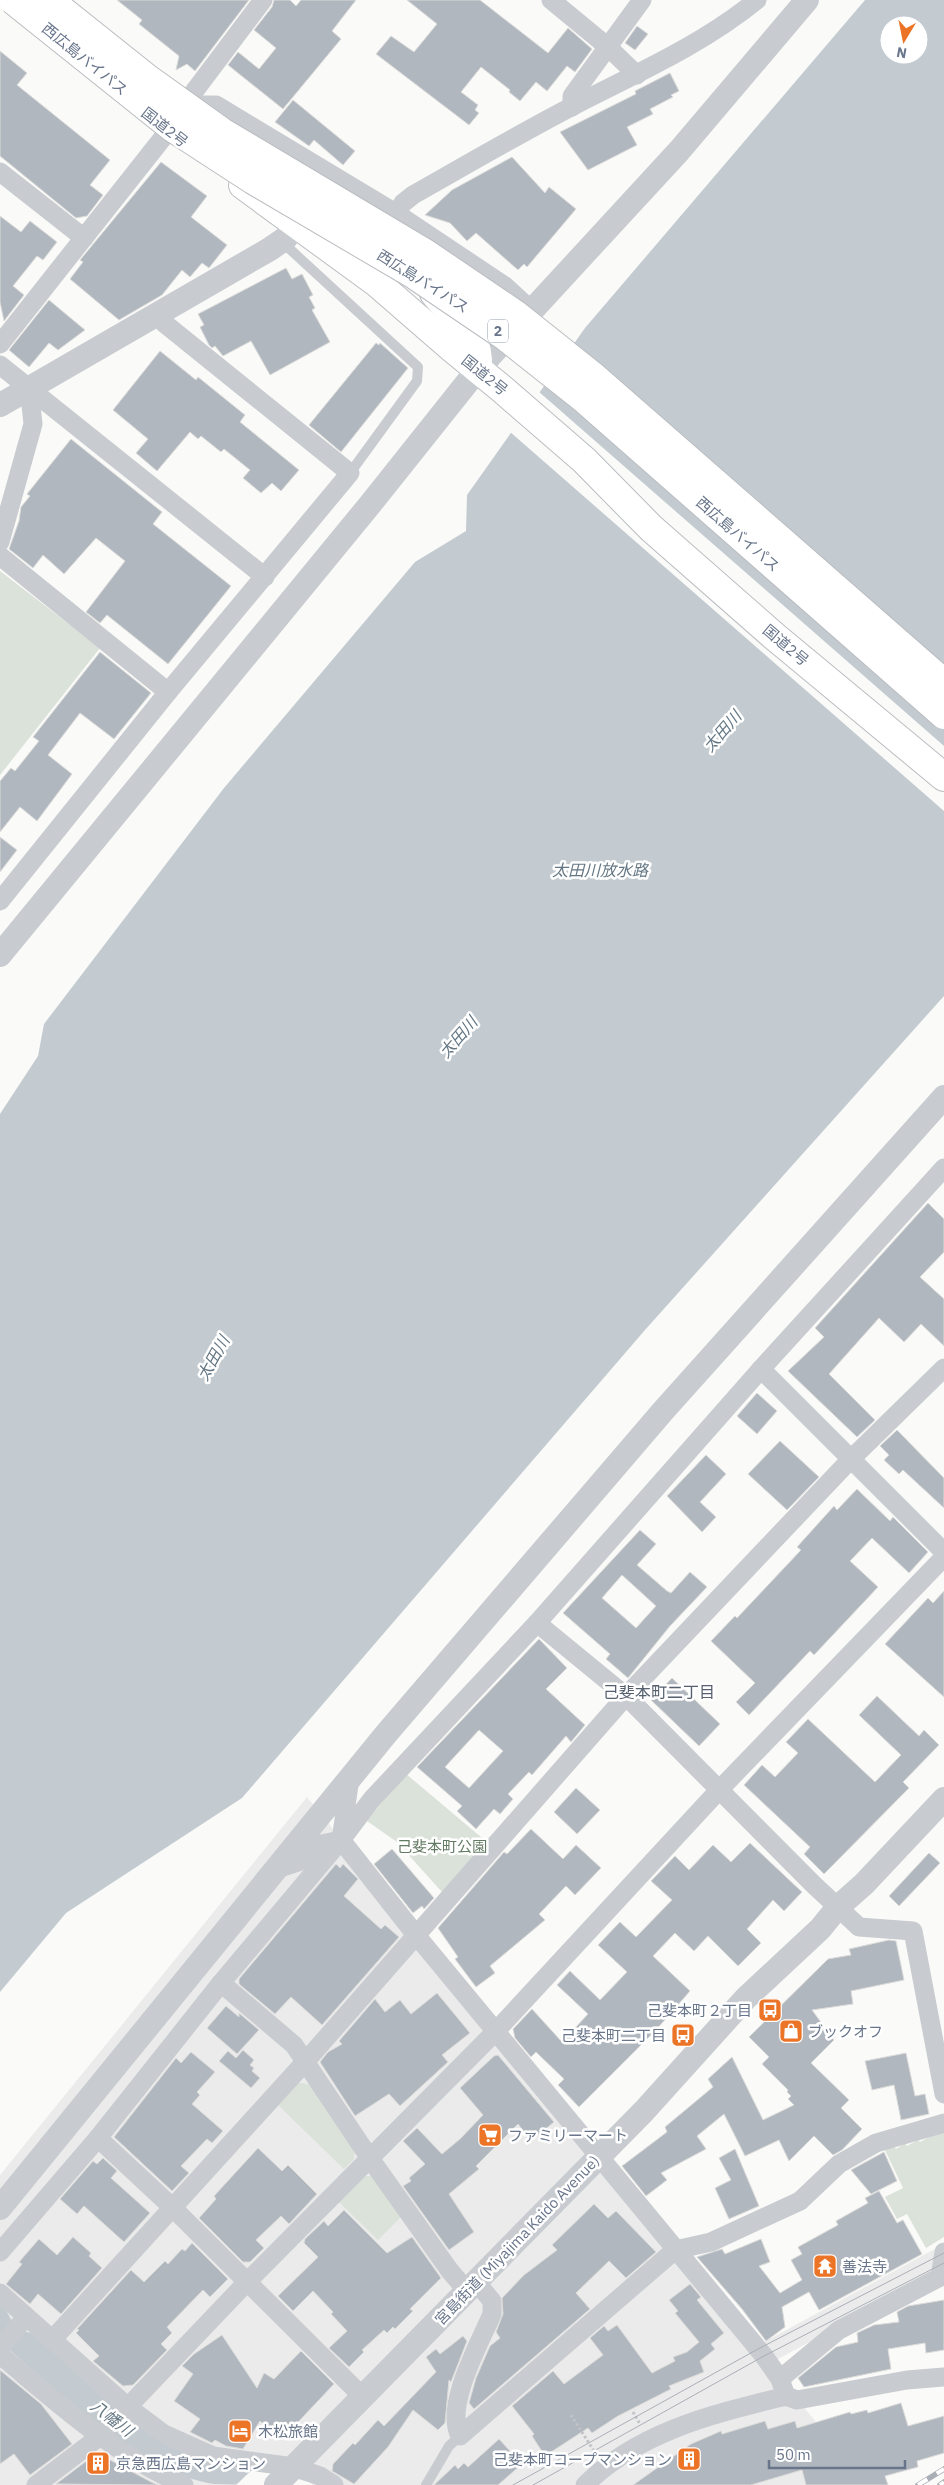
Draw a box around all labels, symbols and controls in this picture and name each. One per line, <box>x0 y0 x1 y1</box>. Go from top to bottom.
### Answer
north arrow <box>879 15 929 65</box>
street label: 西広島バイパス <box>38 19 132 99</box>
text: N <box>895 43 908 63</box>
street label: 国道2号 <box>138 103 192 151</box>
street label: 西広島バイパス <box>374 245 472 317</box>
road number: 2 <box>488 320 508 342</box>
street label: 国道2号 <box>458 351 512 399</box>
street label: 西広島バイパス <box>692 492 784 576</box>
street label: 国道2号 <box>759 620 813 670</box>
water label: 太田川 <box>699 705 747 756</box>
water label: 太田川放水路 <box>552 860 650 880</box>
water label: 太田川 <box>435 1011 483 1062</box>
water label: 太田川 <box>193 1330 234 1384</box>
district label: 己斐本町二丁目 <box>603 1682 715 1702</box>
park label: 己斐本町公園 <box>397 1837 487 1856</box>
bus stop icon: 己斐本町２丁目 <box>757 1997 783 2023</box>
place label: 己斐本町２丁目 <box>647 2001 752 2020</box>
shop icon: ブックオフ <box>778 2018 804 2044</box>
bus stop icon: 己斐本町二丁目 <box>670 2022 696 2048</box>
place label: ブックオフ <box>808 2022 883 2041</box>
place label: 己斐本町二丁目 <box>561 2026 666 2045</box>
supermarket icon: ファミリーマート <box>477 2122 503 2148</box>
place label: ファミリーマート <box>508 2126 628 2145</box>
street label: 宮島街道 (Miyajima Kaido Avenue) <box>431 2151 603 2329</box>
temple icon: 善法寺 <box>812 2253 838 2279</box>
place label: 善法寺 <box>842 2257 887 2276</box>
water label: 八幡川 <box>87 2396 139 2442</box>
hotel icon: 木松旅館 <box>227 2418 253 2444</box>
place label: 木松旅館 <box>258 2422 318 2441</box>
scale bar <box>769 2438 905 2470</box>
text: 50 m <box>776 2445 811 2464</box>
building icon: 己斐本町コープマンション <box>676 2446 702 2472</box>
building icon: 京急西広島マンション <box>85 2450 111 2476</box>
place label: 己斐本町コープマンション <box>493 2450 672 2469</box>
place label: 京急西広島マンション <box>116 2454 266 2473</box>

